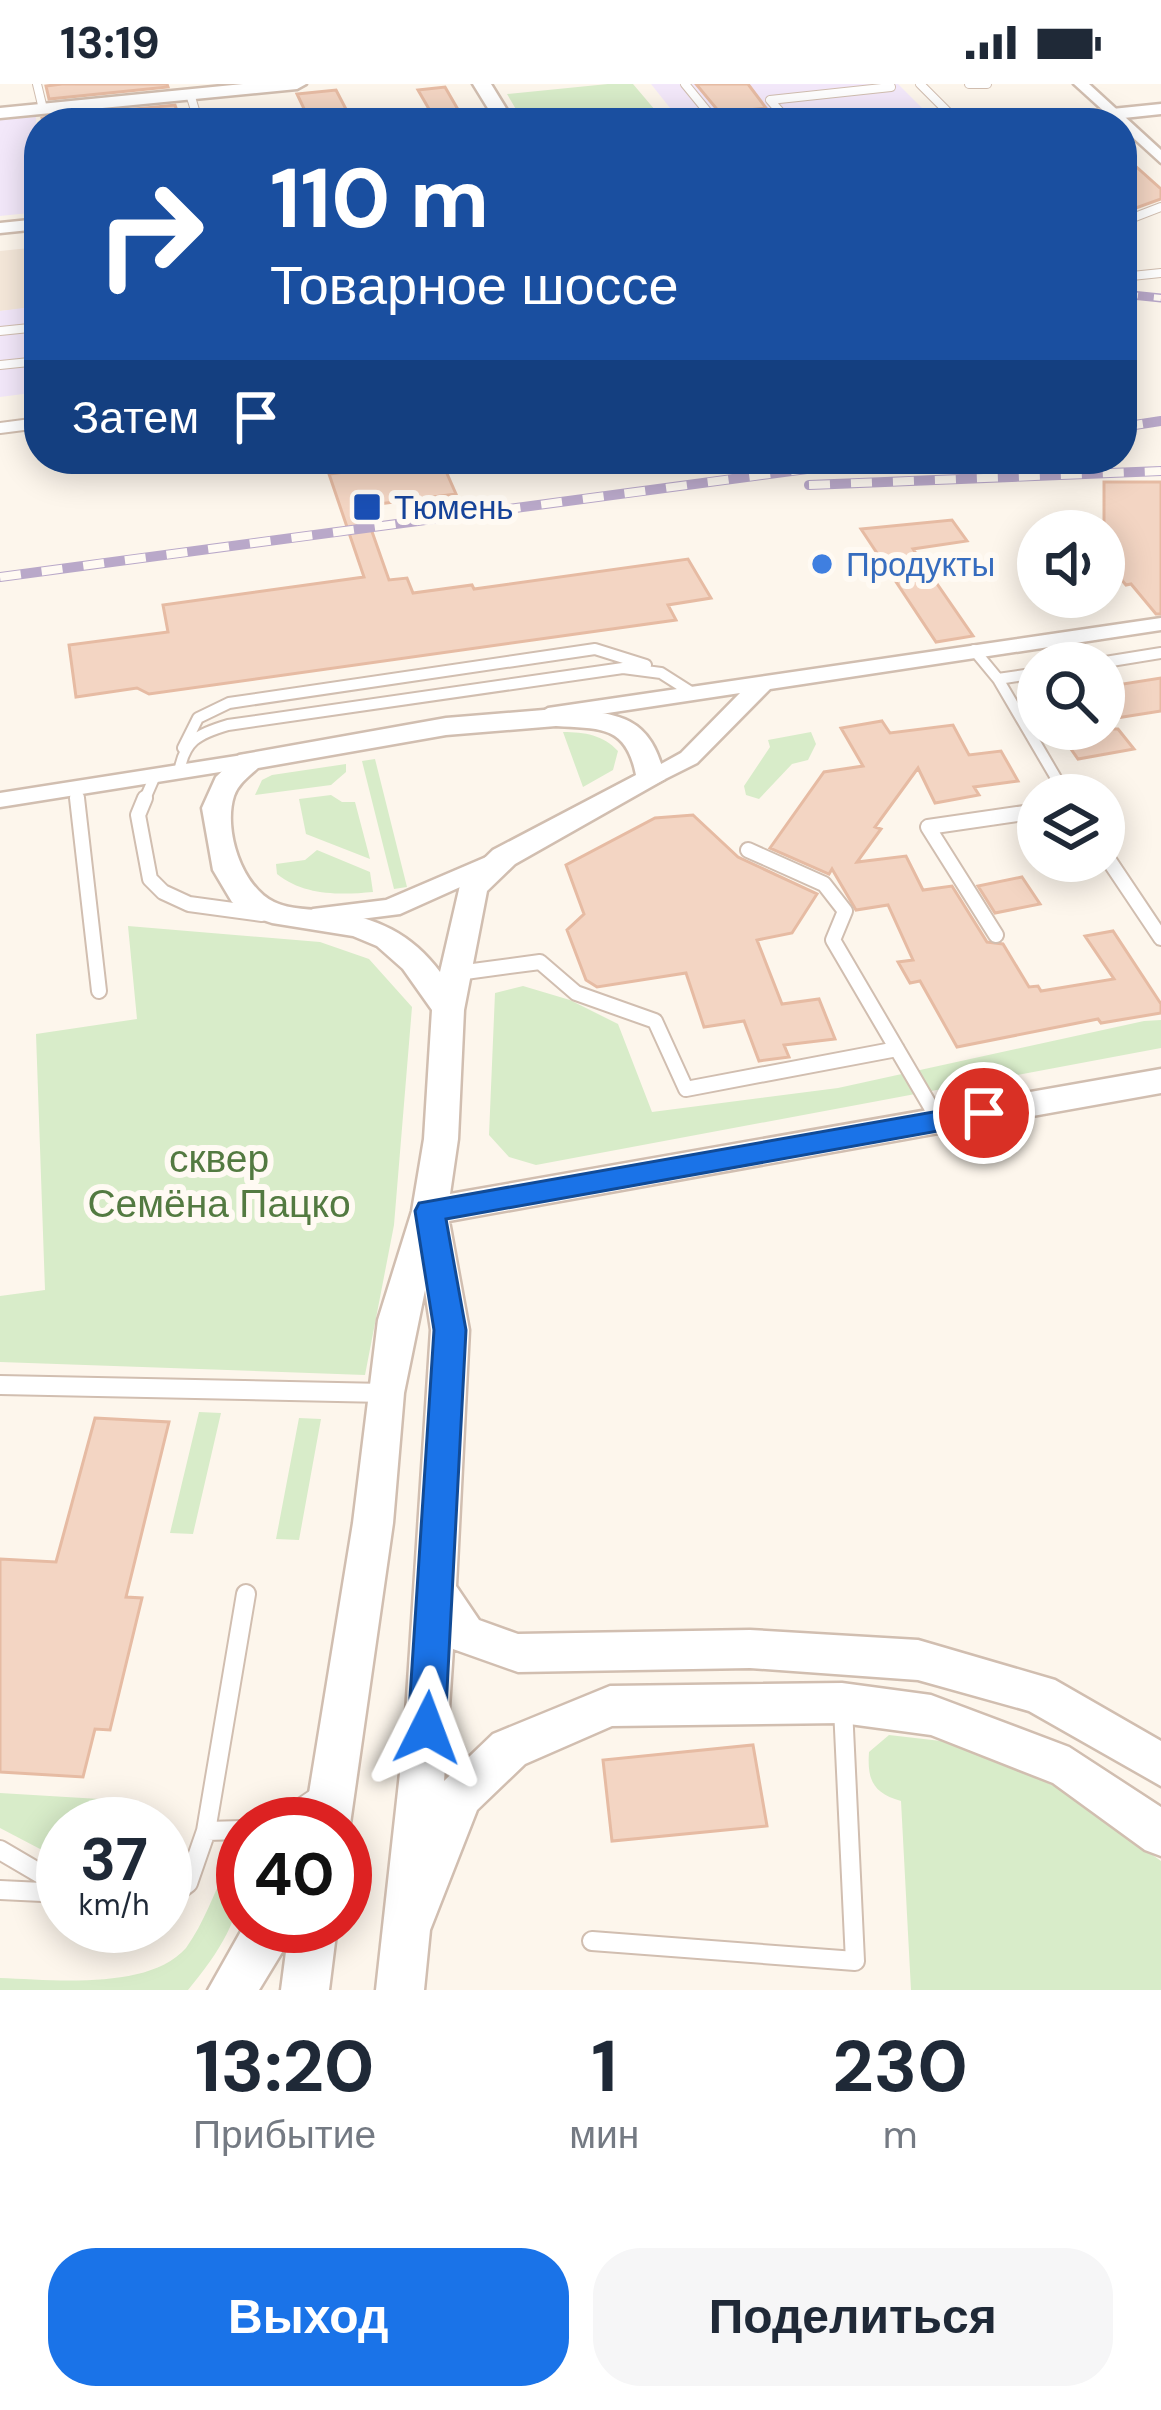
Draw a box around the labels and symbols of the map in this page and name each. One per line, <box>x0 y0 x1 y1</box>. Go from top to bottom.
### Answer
place label: Тюмень <box>394 486 514 529</box>
marker: Тюмень <box>351 491 383 523</box>
place label: Продукты <box>846 543 995 586</box>
marker: Продукты <box>809 551 835 577</box>
pin <box>933 1062 1035 1164</box>
park label: сквер Семёна Пацко <box>87 1133 351 1229</box>
position arrow <box>364 1665 490 1791</box>
speed limit sign: 40 <box>216 1797 372 1953</box>

